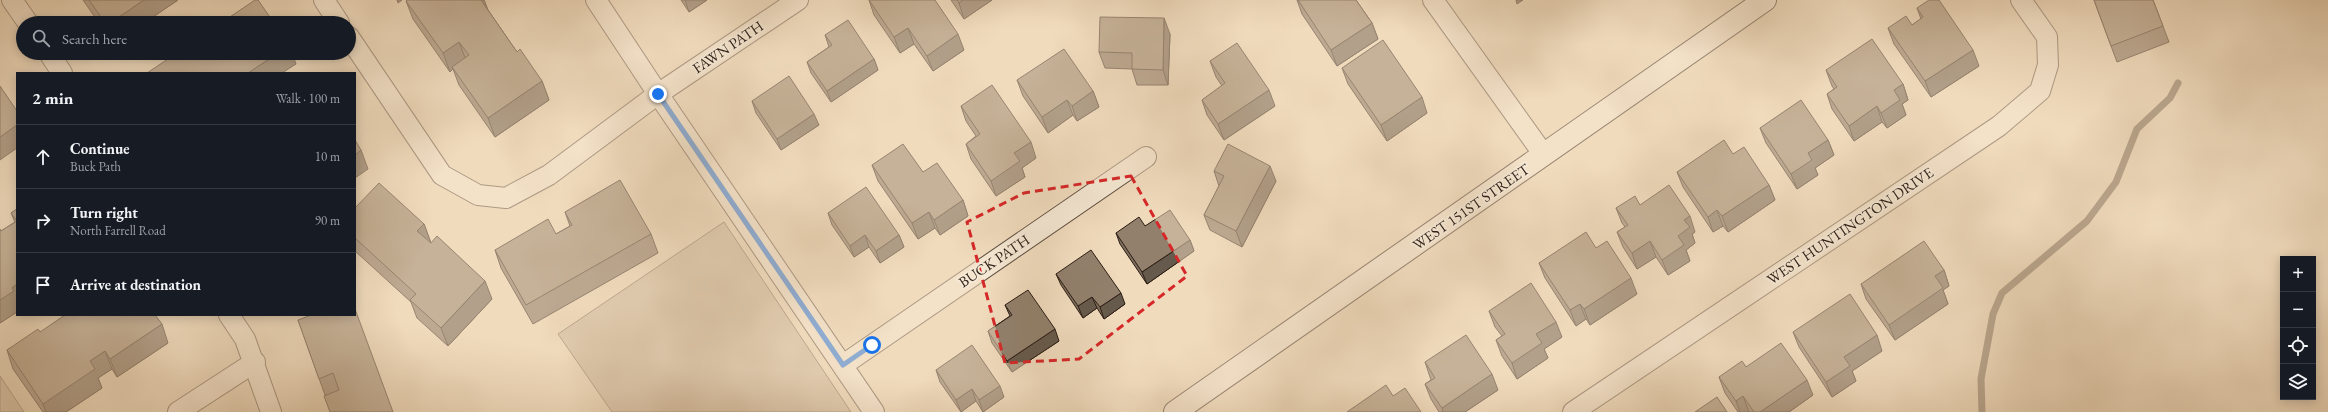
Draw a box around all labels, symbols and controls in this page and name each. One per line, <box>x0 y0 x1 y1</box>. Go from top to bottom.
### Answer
search box <box>16 16 356 60</box>
street label: FAWN PATH <box>689 16 767 77</box>
icon: search <box>30 27 52 49</box>
text: Search here <box>62 29 127 48</box>
route end <box>649 85 667 103</box>
text: 2 min <box>32 87 73 109</box>
text: Walk · 100 m <box>276 90 340 107</box>
text: Continue <box>70 139 130 158</box>
icon: ahead <box>32 146 54 168</box>
text: 10 m <box>315 148 340 165</box>
text: Buck Path <box>70 158 121 175</box>
street label: WEST 151ST STREET <box>1409 159 1534 254</box>
street label: WEST HUNTINGTON DRIVE <box>1763 162 1937 289</box>
text: Turn right <box>70 203 138 222</box>
icon: right <box>32 210 54 232</box>
text: 90 m <box>315 212 340 229</box>
text: North Farrell Road <box>70 222 166 239</box>
street label: BUCK PATH <box>954 230 1033 291</box>
map controls <box>2280 256 2316 400</box>
button: + <box>2280 256 2316 292</box>
icon: arrive <box>32 274 54 296</box>
text: Arrive at destination <box>70 275 201 294</box>
button: − <box>2280 292 2316 328</box>
button: locate <box>2280 328 2316 364</box>
route start <box>863 336 881 354</box>
button: layers <box>2280 364 2316 400</box>

